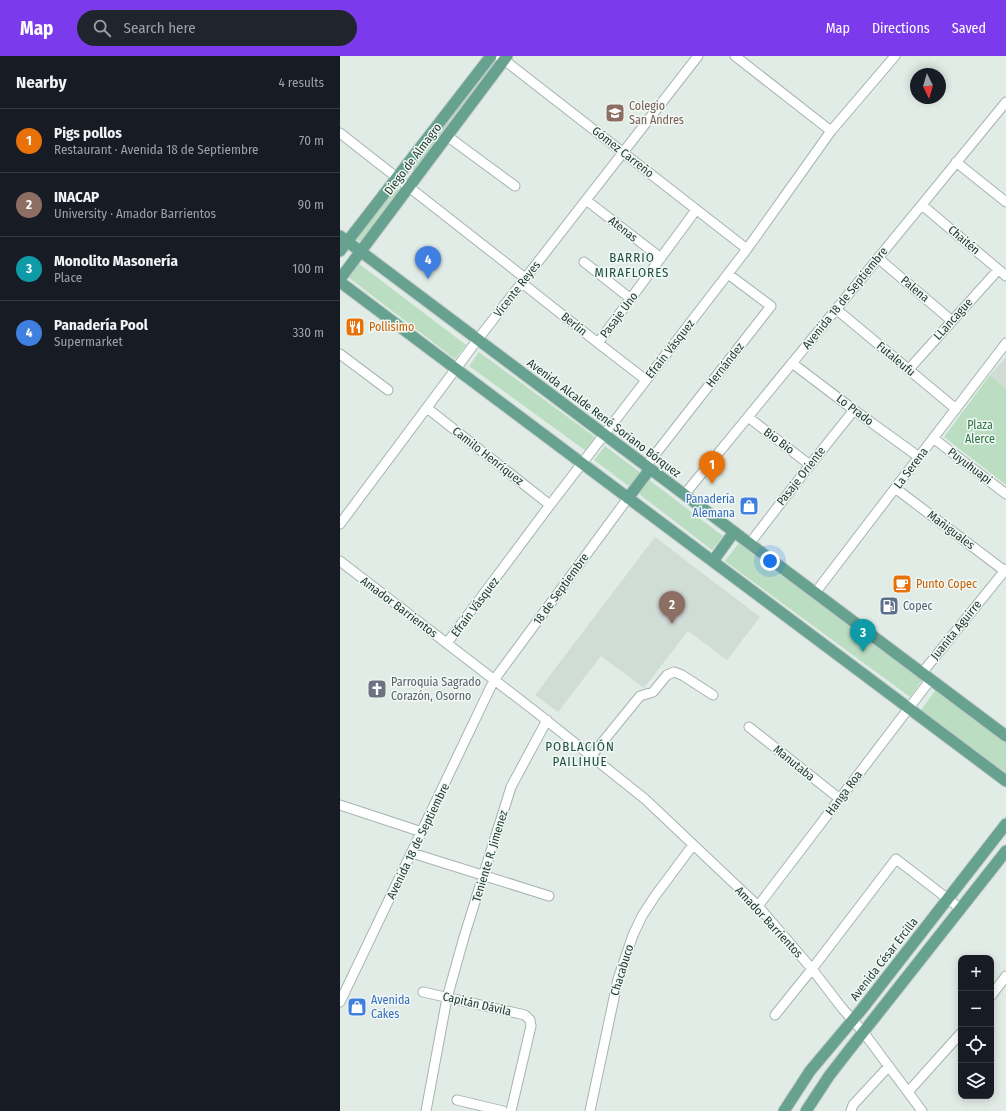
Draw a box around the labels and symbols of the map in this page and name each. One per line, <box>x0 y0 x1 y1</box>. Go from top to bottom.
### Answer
north arrow <box>910 68 946 104</box>
place label: Colegio San Andres <box>629 99 684 127</box>
school or university icon: Colegio San Andres <box>604 102 626 124</box>
street label: Diego de Almagro <box>382 120 444 198</box>
street label: Gómez Carreño <box>589 124 657 180</box>
street label: Atenas <box>606 213 640 245</box>
street label: Chaitén <box>945 223 983 257</box>
street label: Avenida 18 de Septiembre <box>800 244 891 352</box>
pin: 4 <box>415 246 441 279</box>
district label: BARRIO MIRAFLORES <box>594 250 670 280</box>
street label: Vicente Reyes <box>491 258 543 320</box>
street label: Palena <box>898 273 932 305</box>
street label: Pasaje Uno <box>597 289 641 341</box>
street label: LLancague <box>931 295 975 343</box>
street label: Berlín <box>558 309 590 339</box>
restaurant icon: Pollisimo <box>344 316 366 338</box>
street label: Efraín Vásquez <box>643 317 697 381</box>
place label: Pollisimo <box>369 320 414 334</box>
street label: Futaleufu <box>874 339 918 379</box>
street label: Hernández <box>703 340 747 390</box>
street label: Avenida Alcalde René Soriano Bórquez <box>524 356 684 481</box>
street label: Lo Prado <box>834 392 876 428</box>
park label: Plaza Alerce <box>965 418 995 446</box>
street label: Camilo Henríquez <box>450 424 527 488</box>
street label: Bio Bio <box>761 425 797 457</box>
street label: Pasaje Oriente <box>774 444 828 508</box>
street label: La Serena <box>891 445 931 491</box>
street label: Puyuhuapi <box>945 445 995 487</box>
pin: 1 <box>699 451 725 484</box>
place label: Panadería Alemana <box>686 492 735 520</box>
shop icon: Panadería Alemana <box>738 495 760 517</box>
street label: Mañiguales <box>925 508 977 552</box>
street label: 18 de Septiembre <box>530 550 592 628</box>
your location <box>760 551 780 571</box>
cafe icon: Punto Copec <box>891 573 913 595</box>
street label: Amador Barrientos <box>358 574 440 640</box>
street label: Efraín Vásquez <box>448 574 502 639</box>
place label: Punto Copec <box>916 577 977 591</box>
pin: 2 <box>659 591 685 624</box>
fuel station icon: Copec <box>878 595 900 617</box>
street label: Juanita Aguirre <box>928 597 984 663</box>
place label: Copec <box>903 599 933 613</box>
pin: 3 <box>850 619 876 652</box>
place label: Parroquia Sagrado Corazón, Osorno <box>391 675 481 703</box>
church icon: Parroquia Sagrado Corazón, Osorno <box>366 678 388 700</box>
district label: POBLACIÓN PAILIHUE <box>545 739 615 769</box>
street label: Manutaba <box>771 742 817 784</box>
street label: Hanga Roa <box>823 768 865 818</box>
street label: Avenida 18 de Septiembre <box>384 781 452 901</box>
street label: Teniente R. Jimenez <box>469 808 511 904</box>
street label: Amador Barrientos <box>732 883 806 961</box>
street label: Avenida César Ercilla <box>847 915 921 1003</box>
street label: Chacabuco <box>608 943 636 997</box>
street label: Capitán Dávila <box>441 989 513 1019</box>
place label: Avenida Cakes <box>371 993 410 1021</box>
shop icon: Avenida Cakes <box>346 996 368 1018</box>

